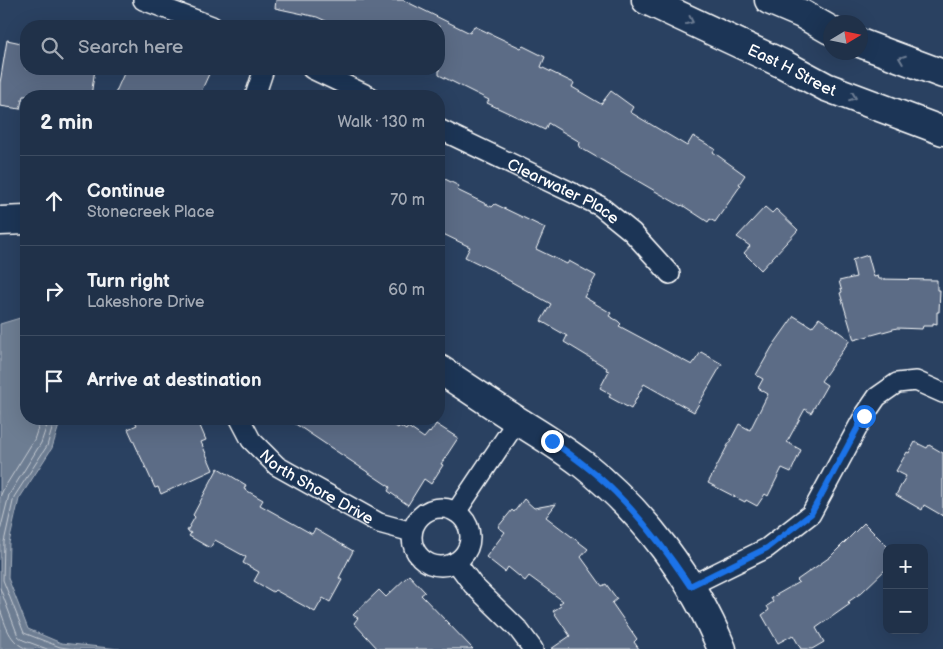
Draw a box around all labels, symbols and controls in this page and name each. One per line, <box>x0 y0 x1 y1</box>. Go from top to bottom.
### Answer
one-way arrow <box>685 14 694 25</box>
north arrow <box>823 15 868 60</box>
search box <box>20 20 445 75</box>
icon: search <box>38 34 66 62</box>
text: Search here <box>78 36 183 59</box>
street label: East H Street <box>744 41 838 101</box>
one-way arrow <box>898 55 907 65</box>
one-way arrow <box>848 91 857 101</box>
text: 2 min <box>40 110 93 135</box>
text: Walk · 130 m <box>337 113 425 132</box>
street label: Clearwater Place <box>504 155 623 229</box>
text: Continue <box>87 180 165 203</box>
icon: ahead <box>40 187 68 215</box>
text: 70 m <box>390 191 425 210</box>
text: Stonecreek Place <box>87 203 214 222</box>
text: Turn right <box>87 270 170 293</box>
icon: right <box>40 277 68 305</box>
text: 60 m <box>388 281 425 300</box>
text: Lakeshore Drive <box>87 293 205 312</box>
icon: arrive <box>40 367 68 395</box>
text: Arrive at destination <box>87 369 262 392</box>
route start <box>853 405 876 428</box>
route end <box>541 430 564 453</box>
street label: North Shore Drive <box>255 446 377 529</box>
map controls <box>883 544 928 634</box>
button: + <box>883 544 928 589</box>
button: − <box>883 589 928 634</box>

